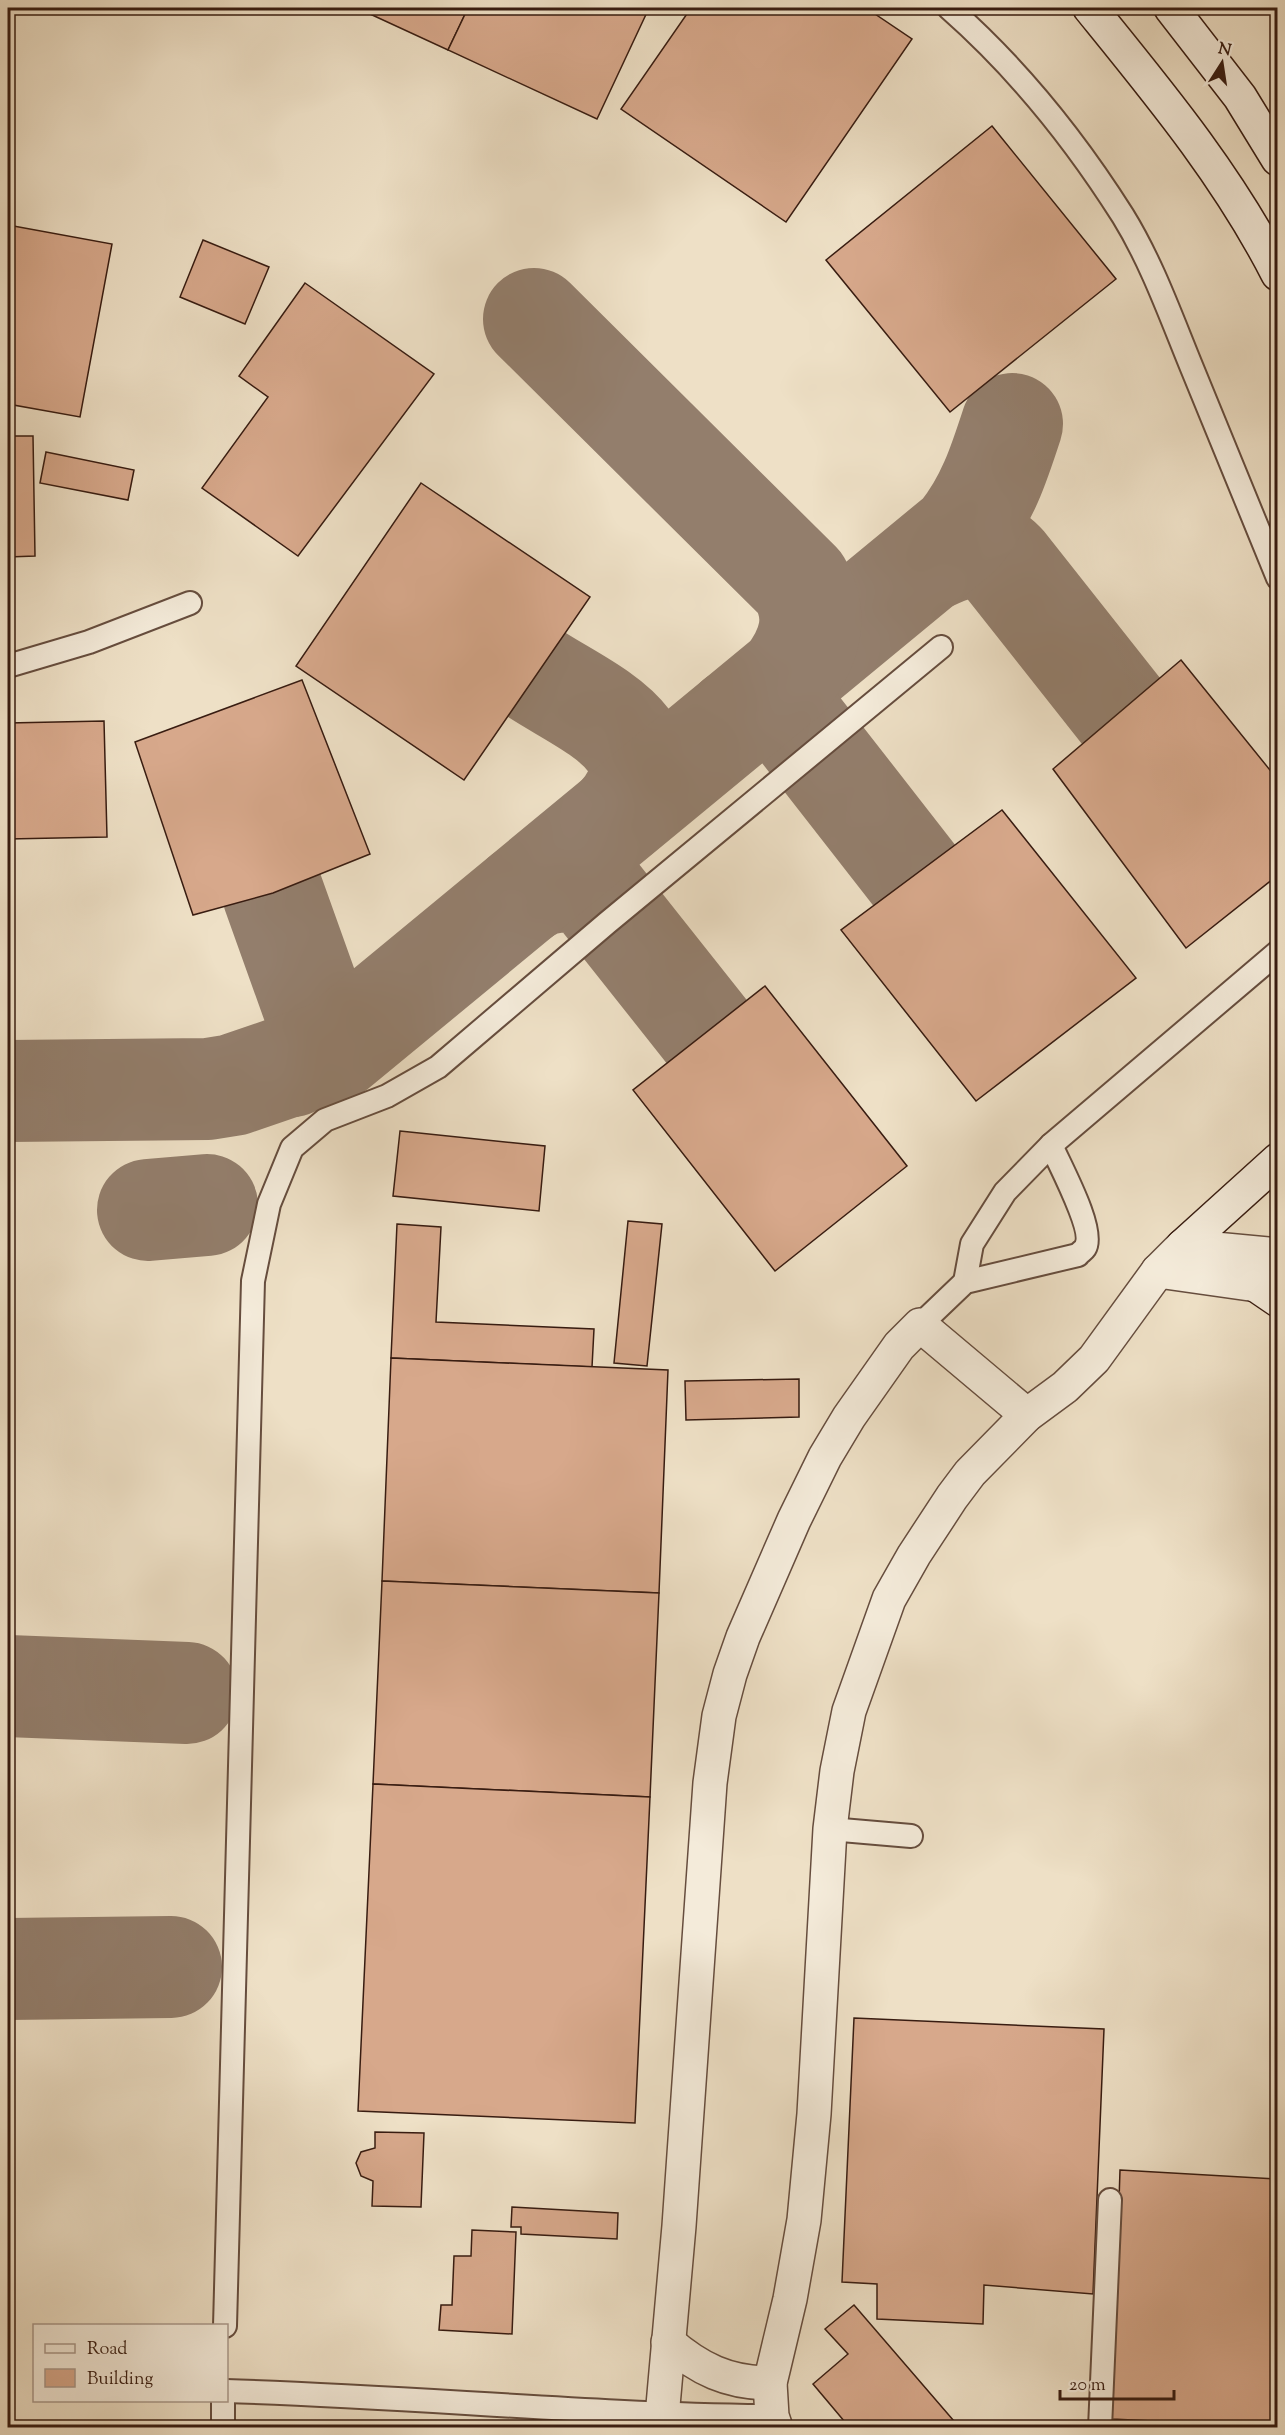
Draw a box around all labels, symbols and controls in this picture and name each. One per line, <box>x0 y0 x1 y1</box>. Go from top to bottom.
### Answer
north arrow <box>1192 33 1252 93</box>
text: N <box>1216 38 1233 63</box>
legend <box>33 2324 228 2402</box>
text: Road <box>87 2337 127 2363</box>
scale bar <box>1060 2363 1174 2401</box>
text: Building <box>87 2367 153 2393</box>
text: 20 m <box>1069 2373 1106 2399</box>

